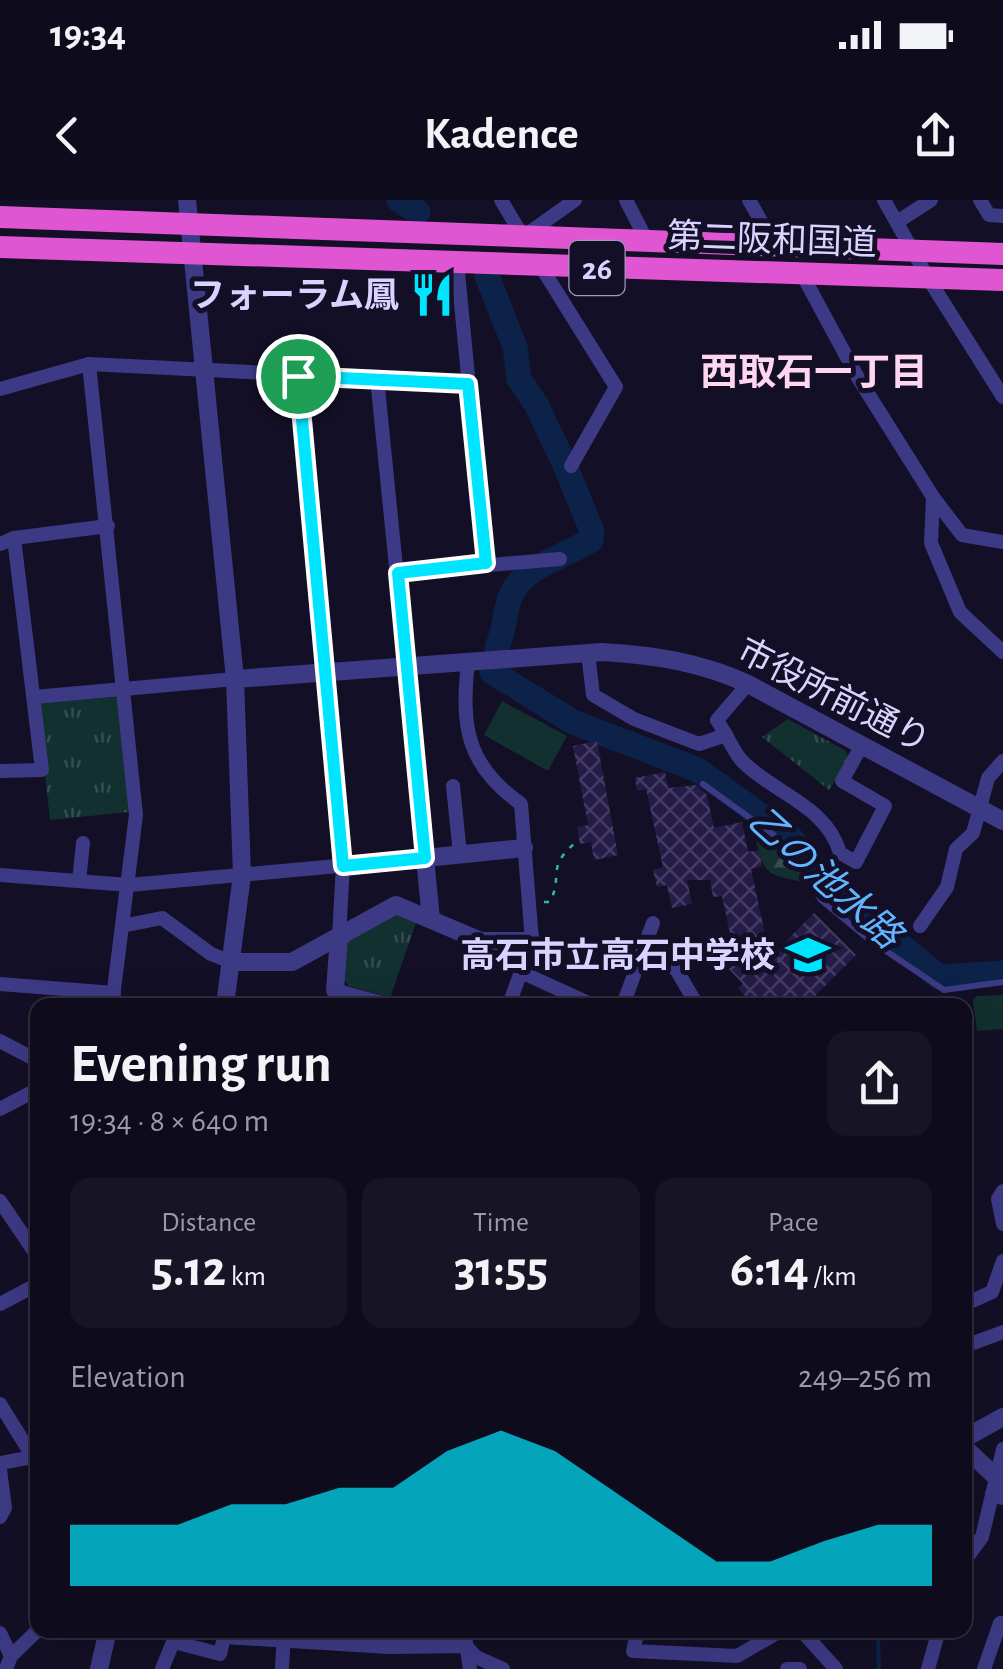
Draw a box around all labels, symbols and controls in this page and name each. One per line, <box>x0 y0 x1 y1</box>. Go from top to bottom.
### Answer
text: 19:34 <box>50 16 126 54</box>
icon: back <box>40 108 95 163</box>
icon: share <box>908 108 963 163</box>
text: Kadence <box>424 112 579 157</box>
street label: 第二阪和国道 <box>666 217 878 262</box>
road number: 26 <box>570 241 624 295</box>
restaurant icon: フォーラム鳳 <box>408 271 456 319</box>
place label: フォーラム鳳 <box>190 278 399 314</box>
pin <box>256 334 341 419</box>
icon: arrive <box>271 349 326 404</box>
district label: 西取石一丁目 <box>700 354 928 393</box>
street label: 市役所前通り <box>732 631 936 760</box>
water label: 乙の池水路 <box>740 799 911 958</box>
school or university icon: 高石市立高石中学校 <box>784 931 832 979</box>
place label: 高石市立高石中学校 <box>460 936 775 974</box>
button: share <box>827 1031 932 1136</box>
text: Evening run <box>70 1037 332 1092</box>
text: 19:34 · 8 × 640 m <box>70 1105 269 1137</box>
text: Distance <box>161 1209 256 1237</box>
text: Time <box>473 1209 529 1237</box>
text: Pace <box>768 1209 819 1237</box>
text: 5.12 <box>151 1245 226 1295</box>
text: 31:55 <box>454 1245 548 1295</box>
text: 6:14 <box>730 1245 809 1295</box>
text: km <box>226 1263 266 1291</box>
text: /km <box>809 1263 857 1291</box>
text: Elevation <box>70 1361 186 1393</box>
text: 249–256 m <box>798 1361 932 1393</box>

